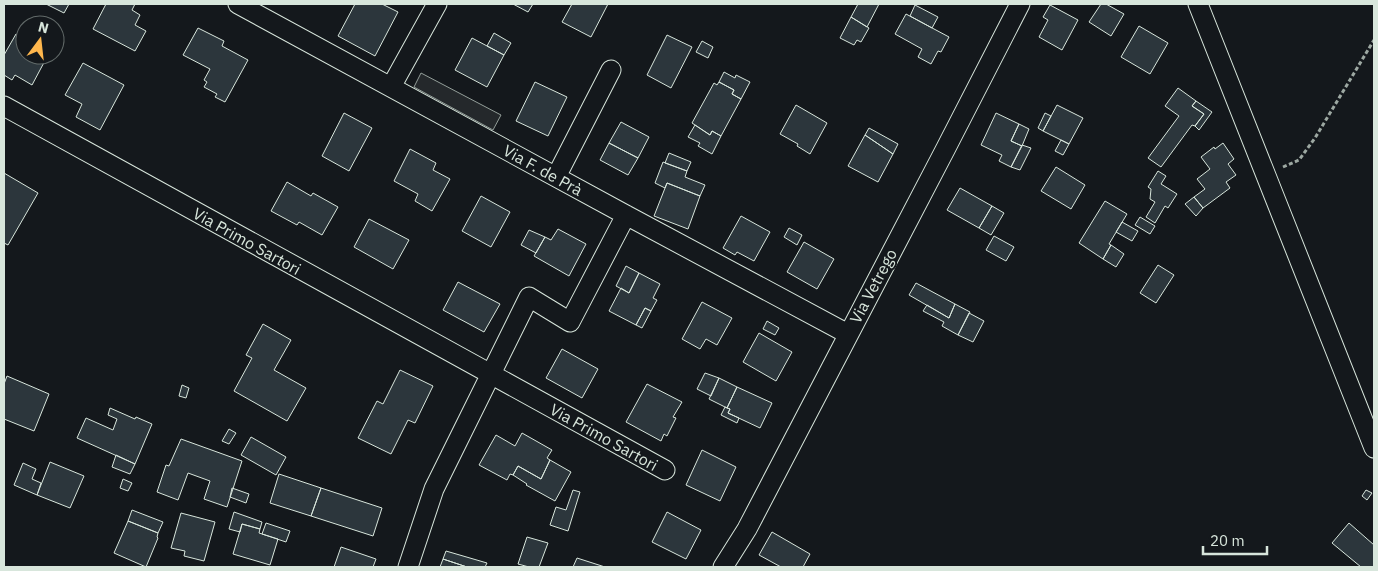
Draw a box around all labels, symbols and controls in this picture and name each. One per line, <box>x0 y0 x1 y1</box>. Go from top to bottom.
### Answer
north arrow <box>15 15 65 65</box>
text: N <box>36 17 51 37</box>
street label: Via F. de Prà <box>500 140 587 200</box>
street label: Via Primo Sartori <box>190 203 304 279</box>
street label: Via Vetrego <box>845 245 901 327</box>
street label: Via Primo Sartori <box>547 399 661 475</box>
scale bar <box>1203 524 1267 556</box>
text: 20 m <box>1210 531 1245 550</box>

